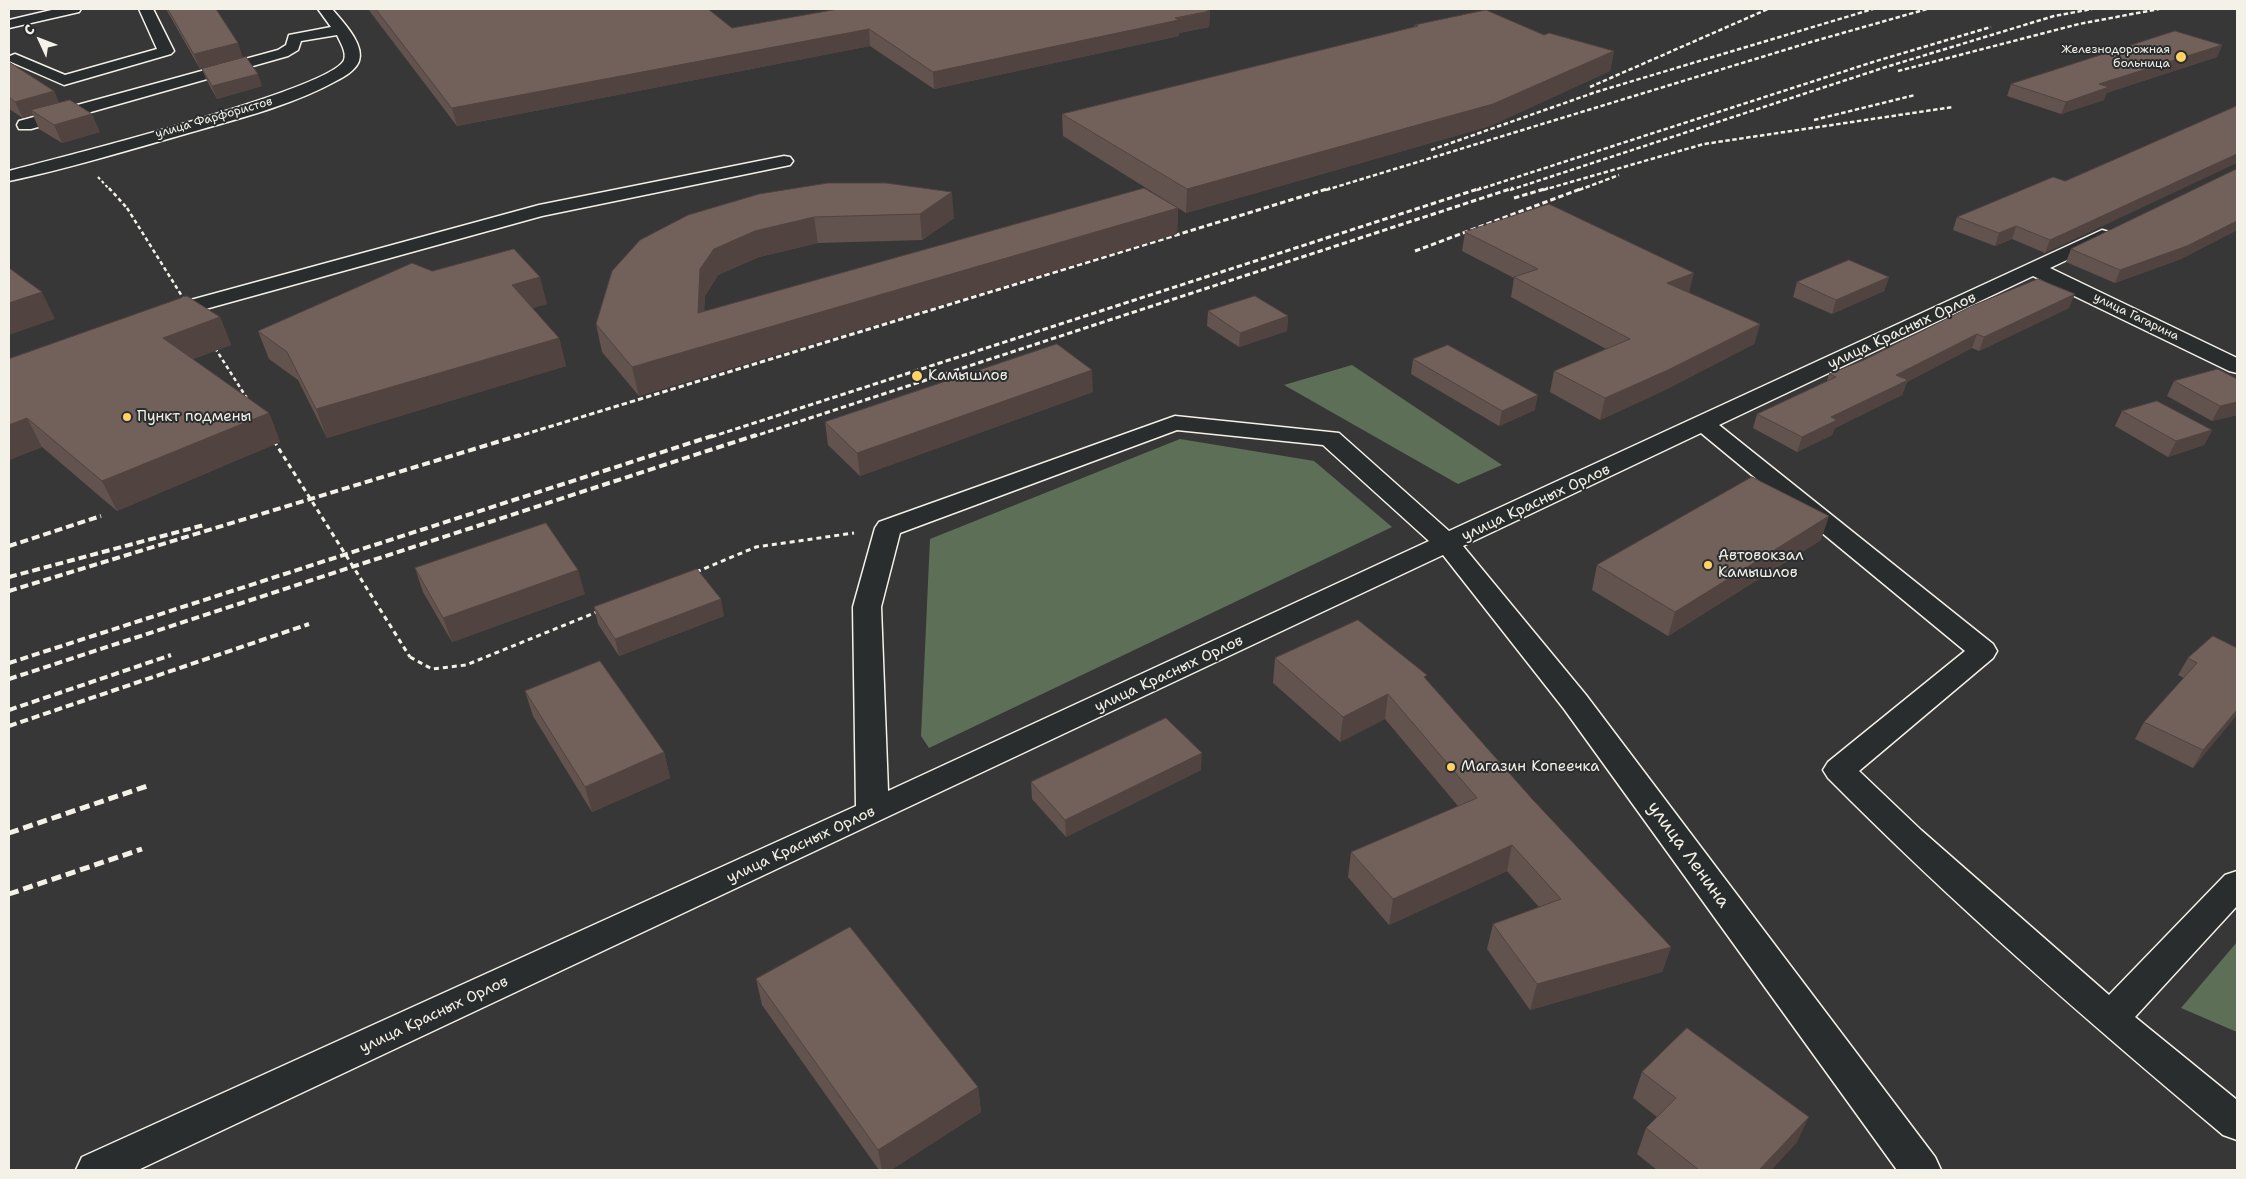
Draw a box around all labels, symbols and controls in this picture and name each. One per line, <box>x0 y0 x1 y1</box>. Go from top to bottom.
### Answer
north arrow <box>15 15 65 65</box>
text: С <box>20 20 39 39</box>
place label: Железнодорожная больница <box>2061 43 2170 71</box>
marker: Железнодорожная больница <box>2174 50 2188 64</box>
street label: улица Фарфористов <box>154 94 274 142</box>
street label: улица Красных Орлов <box>1825 289 1979 373</box>
street label: улица Гагарина <box>2091 290 2181 344</box>
place label: Камышлов <box>928 367 1008 385</box>
marker: Камышлов <box>910 369 924 383</box>
place label: Пункт подмены <box>137 408 251 426</box>
marker: Пункт подмены <box>121 411 133 423</box>
street label: улица Красных Орлов <box>1459 461 1613 545</box>
place label: Автовокзал Камышлов <box>1718 547 1804 582</box>
marker: Автовокзал Камышлов <box>1702 559 1714 571</box>
street label: улица Красных Орлов <box>1092 632 1246 716</box>
place label: Магазин Копеечка <box>1461 758 1600 776</box>
marker: Магазин Копеечка <box>1445 761 1457 773</box>
street label: улица Ленина <box>1642 798 1734 912</box>
street label: улица Красных Орлов <box>724 803 878 887</box>
street label: улица Красных Орлов <box>357 973 511 1057</box>

